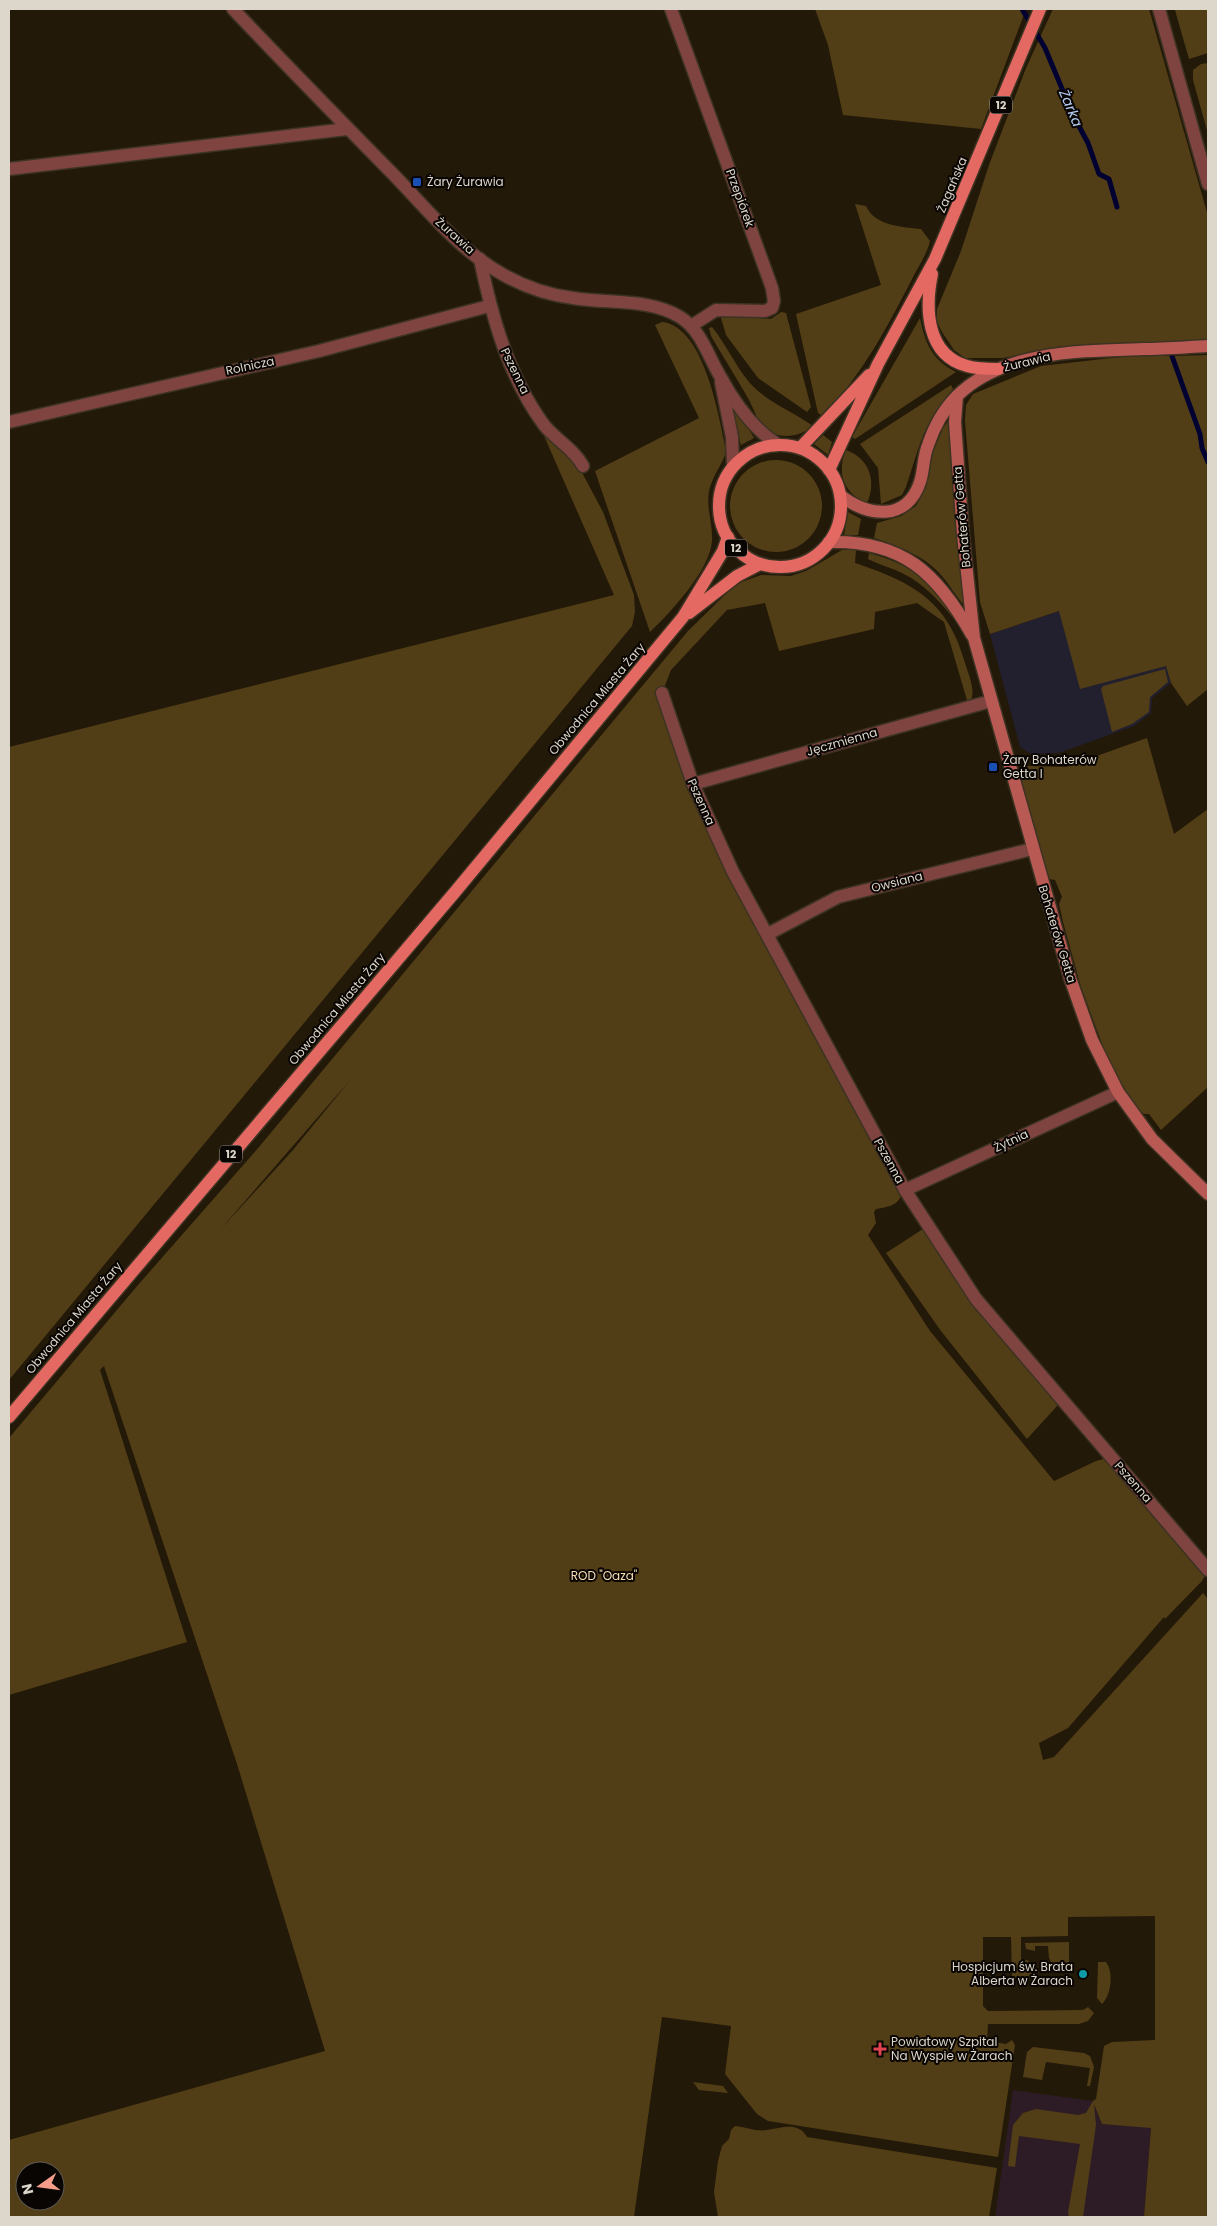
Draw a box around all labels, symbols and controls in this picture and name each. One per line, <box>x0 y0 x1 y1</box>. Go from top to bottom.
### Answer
water label: Żarka <box>1054 85 1088 130</box>
road number: 12 <box>990 96 1012 114</box>
street label: Żagańska <box>932 154 971 215</box>
street label: Przepiórek <box>722 166 759 230</box>
place label: Żary Żurawia <box>427 173 504 190</box>
marker: Żary Żurawia <box>411 176 423 188</box>
street label: Żurawia <box>432 213 479 258</box>
street label: Pszenna <box>497 345 534 397</box>
street label: Żurawia <box>1002 348 1052 376</box>
street label: Rolnicza <box>224 352 276 379</box>
street label: Bohaterów Getta <box>949 466 974 568</box>
road number: 12 <box>725 540 747 556</box>
street label: Obwodnica Miasta Żary <box>545 639 649 758</box>
street label: Jęczmienna <box>805 723 879 760</box>
place label: Żary Bohaterów Getta I <box>1003 751 1097 782</box>
marker: Żary Bohaterów Getta I <box>987 761 999 773</box>
street label: Pszenna <box>684 776 719 828</box>
street label: Owsiana <box>869 867 924 896</box>
street label: Bohaterów Getta <box>1035 883 1080 985</box>
street label: Obwodnica Miasta Żary <box>285 949 389 1068</box>
street label: Żytnia <box>991 1125 1031 1156</box>
street label: Pszenna <box>870 1135 909 1187</box>
road number: 12 <box>220 1146 242 1162</box>
street label: Obwodnica Miasta Żary <box>22 1258 126 1377</box>
street label: Pszenna <box>1111 1457 1156 1506</box>
park label: ROD "Oaza" <box>571 1567 638 1584</box>
place label: Hospicjum św. Brata Alberta w Żarach <box>952 1958 1073 1989</box>
marker: Hospicjum św. Brata Alberta w Żarach <box>1077 1968 1089 1980</box>
place label: Powiatowy Szpital Na Wyspie w Żarach <box>891 2033 1012 2064</box>
marker: Powiatowy Szpital Na Wyspie w Żarach <box>873 2042 887 2056</box>
north arrow <box>15 2161 65 2211</box>
text: N <box>16 2182 38 2197</box>

